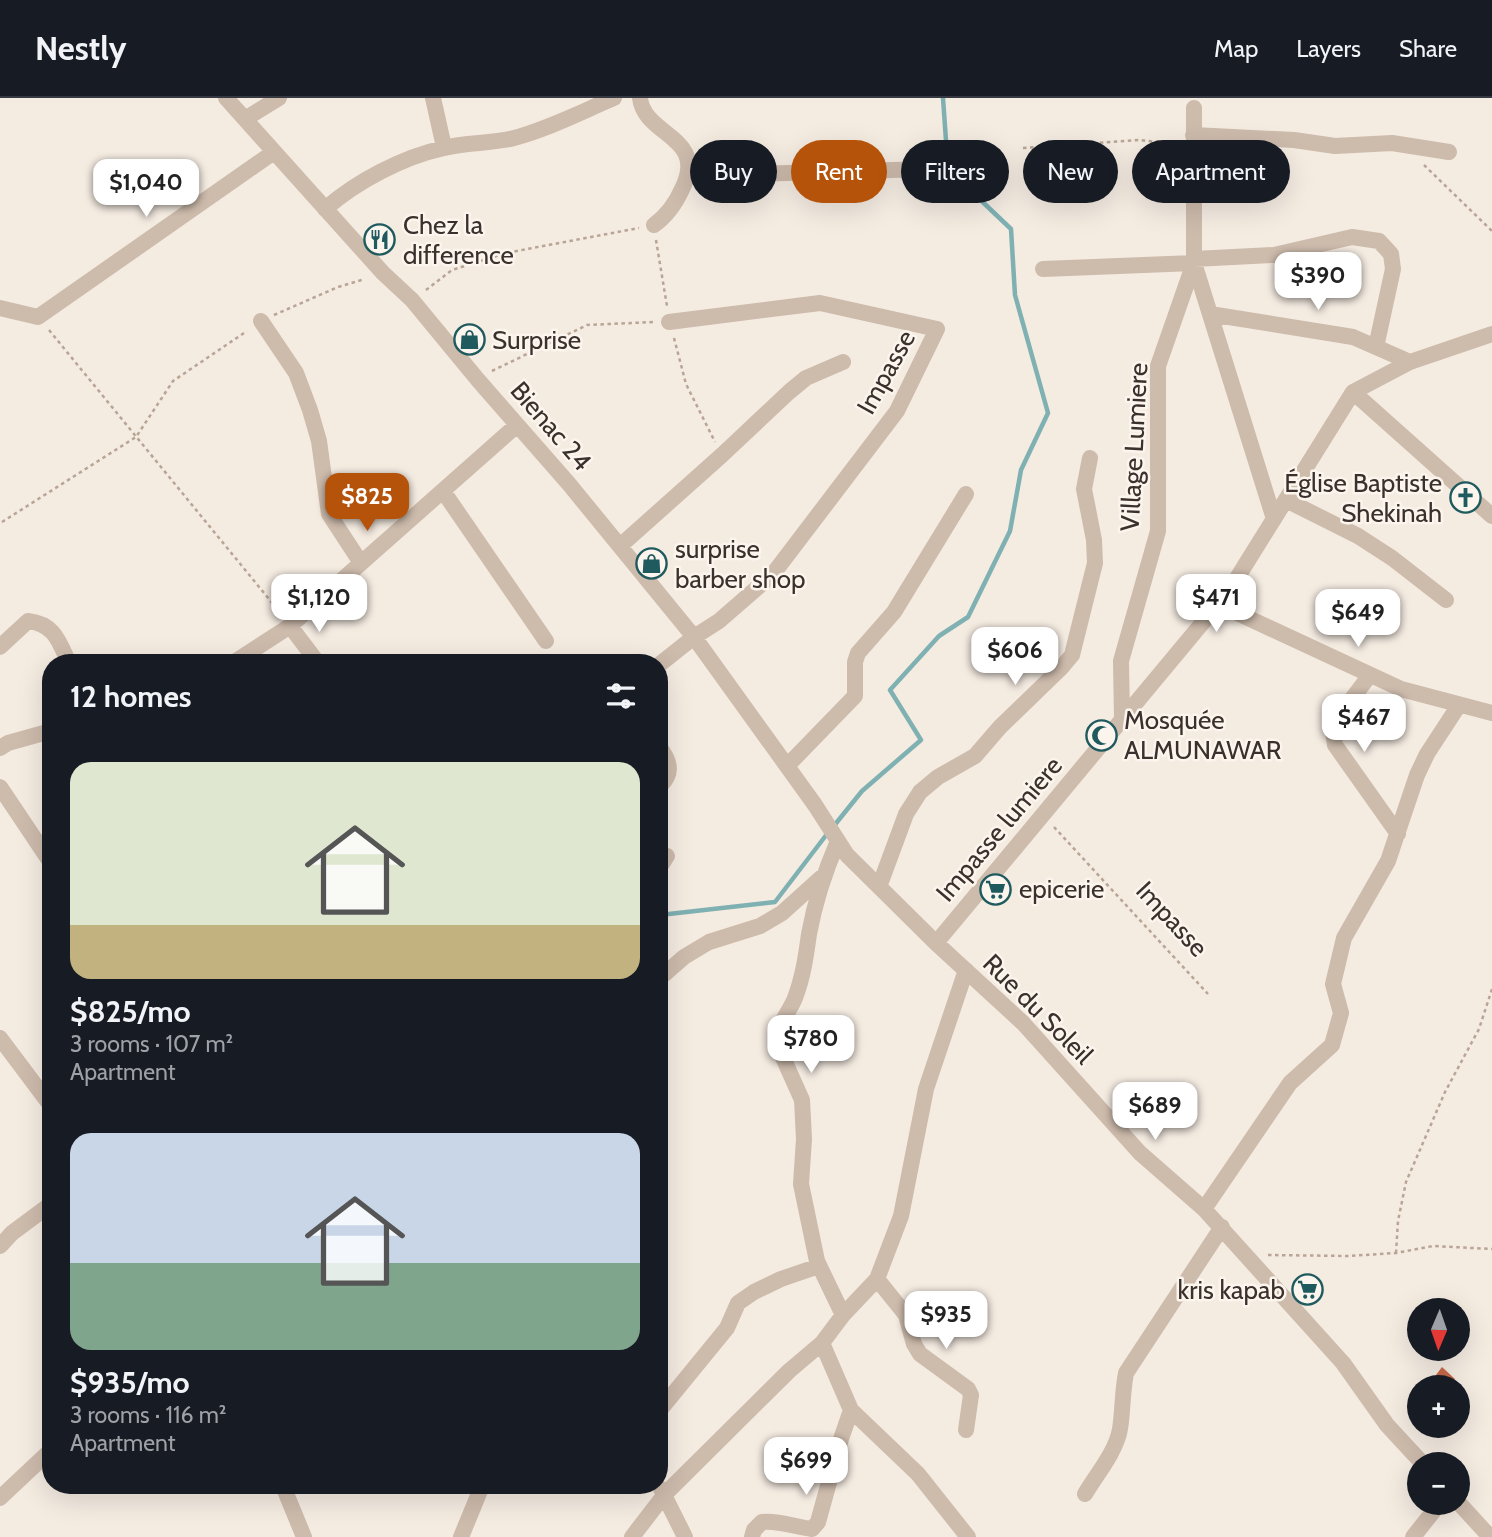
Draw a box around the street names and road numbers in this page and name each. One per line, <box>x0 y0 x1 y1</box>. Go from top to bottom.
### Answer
street label: Impasse <box>850 324 922 420</box>
street label: Village Lumiere <box>1114 362 1154 532</box>
street label: Bienac 24 <box>504 375 598 477</box>
street label: Impasse lumiere <box>929 750 1069 908</box>
street label: Impasse <box>1129 875 1215 963</box>
street label: Rue du Soleil <box>976 947 1100 1071</box>

